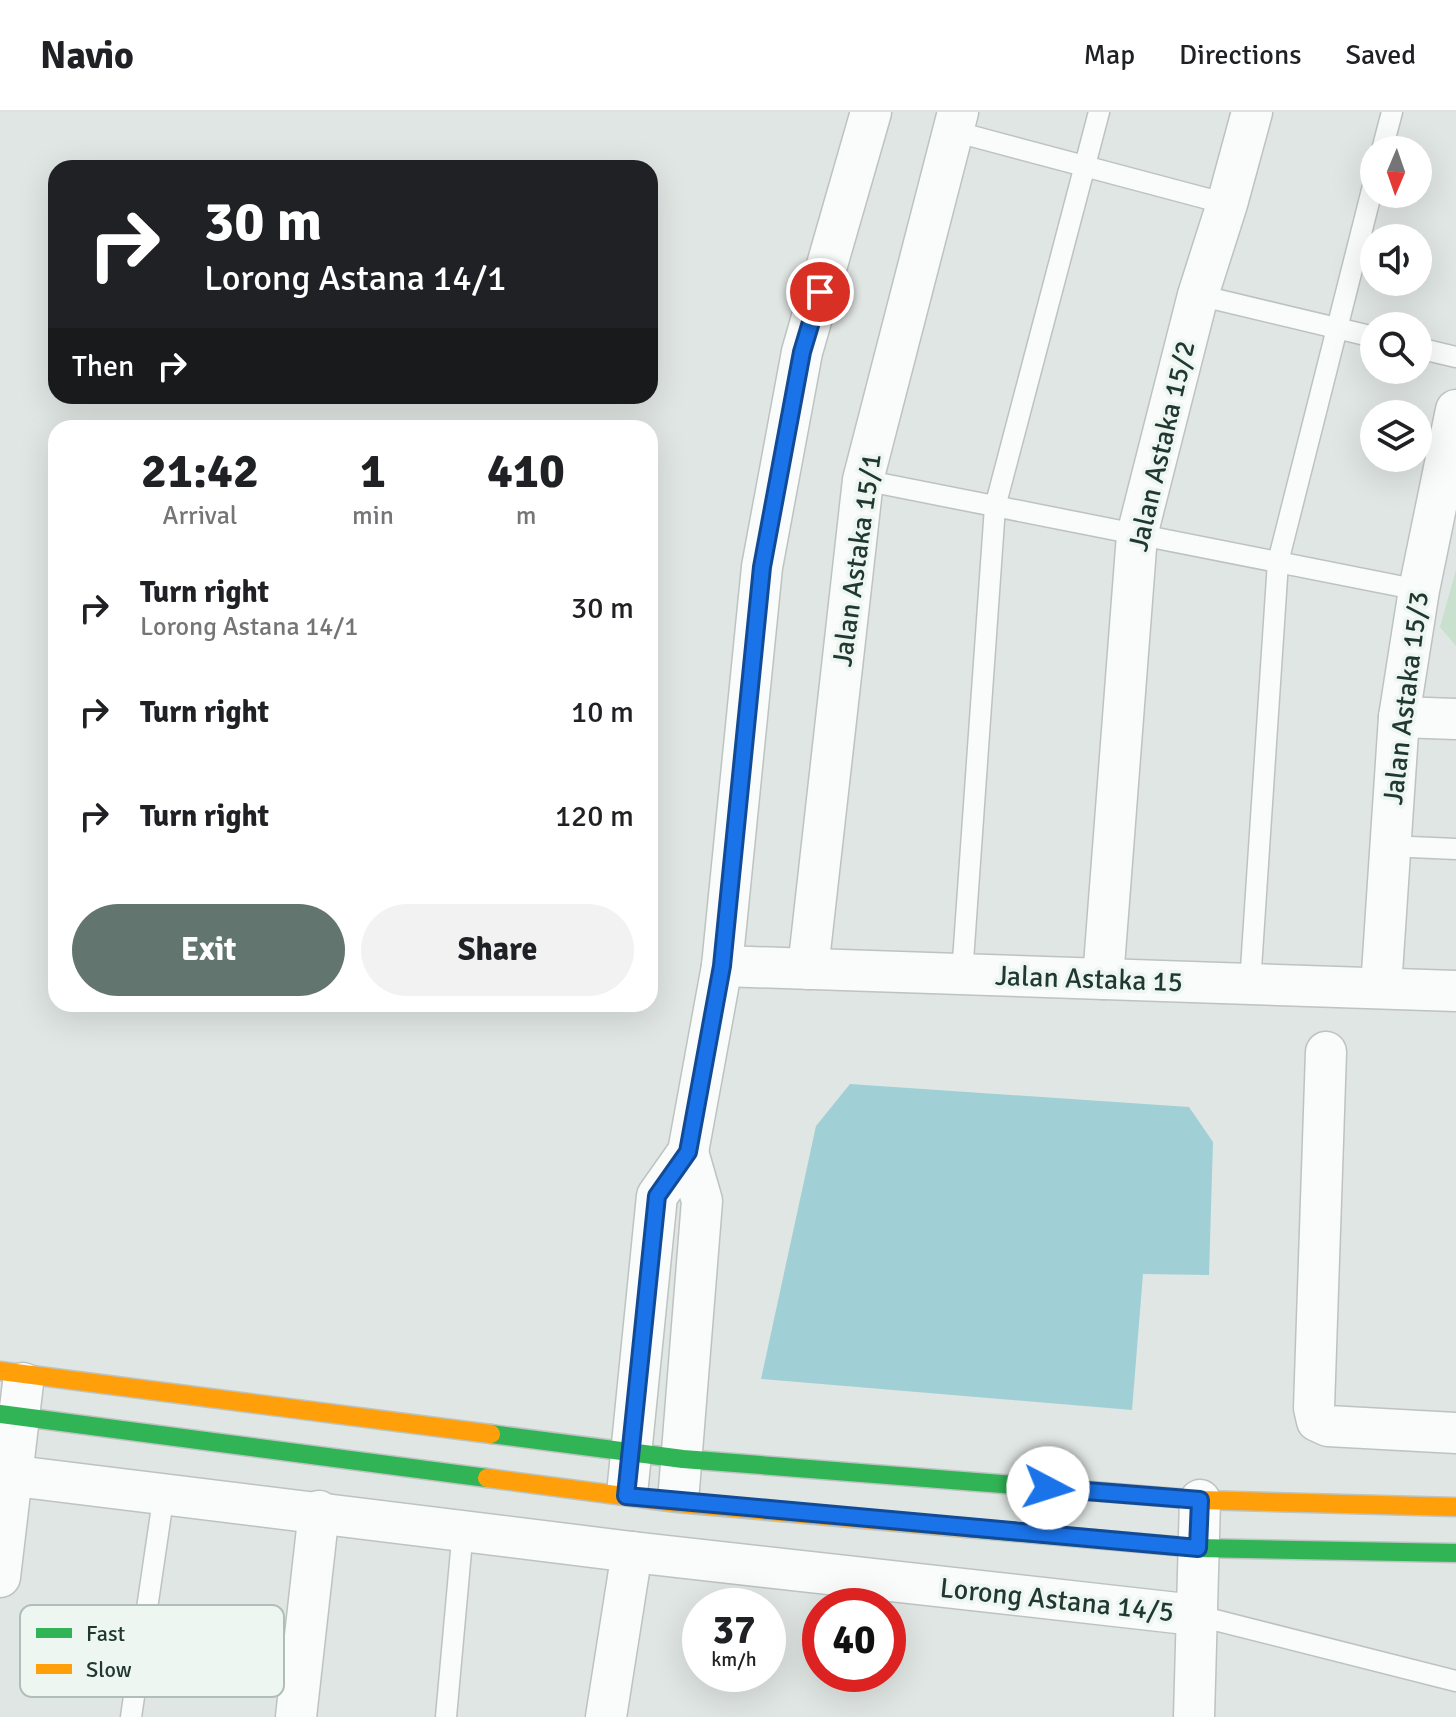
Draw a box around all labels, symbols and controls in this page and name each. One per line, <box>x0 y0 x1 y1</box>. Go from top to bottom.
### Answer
text: Navio <box>40 32 134 79</box>
text: Map <box>1083 38 1135 72</box>
text: Directions <box>1179 38 1301 72</box>
text: Saved <box>1345 38 1416 72</box>
north arrow <box>1360 136 1432 208</box>
map controls <box>1360 136 1432 472</box>
text: 30 m <box>204 187 322 256</box>
icon: right <box>72 192 176 296</box>
button: sound <box>1360 224 1432 296</box>
text: Lorong Astana 14/1 <box>204 256 506 301</box>
pin <box>786 258 854 326</box>
icon: arrive <box>798 270 842 314</box>
button: search <box>1360 312 1432 384</box>
street label: Jalan Astaka 15/2 <box>1121 337 1203 555</box>
icon: right <box>150 344 194 388</box>
text: Then <box>72 348 134 385</box>
button: layers <box>1360 400 1432 472</box>
text: 21:42 <box>141 442 259 501</box>
text: 1 <box>360 442 386 501</box>
text: 410 <box>487 442 565 501</box>
street label: Jalan Astaka 15/1 <box>825 451 889 669</box>
text: Arrival <box>163 500 237 532</box>
text: min <box>352 500 394 532</box>
text: m <box>516 500 536 532</box>
text: Turn right <box>140 574 269 611</box>
icon: right <box>72 586 116 630</box>
street label: Jalan Astaka 15/3 <box>1376 589 1436 807</box>
text: 30 m <box>571 590 634 627</box>
text: Lorong Astana 14/1 <box>140 611 358 643</box>
icon: right <box>72 690 116 734</box>
text: Turn right <box>140 694 269 731</box>
text: 10 m <box>571 694 634 731</box>
icon: right <box>72 794 116 838</box>
text: Turn right <box>140 798 269 835</box>
text: 120 m <box>555 798 634 835</box>
button: Exit <box>72 904 345 996</box>
button: Share <box>361 904 634 996</box>
street label: Jalan Astaka 15 <box>995 959 1183 999</box>
position arrow <box>1006 1446 1090 1530</box>
street label: Lorong Astana 14/5 <box>938 1571 1176 1629</box>
speed limit sign: 40 <box>802 1588 906 1692</box>
legend <box>20 1605 284 1697</box>
text: 37 <box>712 1605 756 1655</box>
text: Fast <box>86 1620 126 1647</box>
text: km/h <box>711 1647 757 1672</box>
text: Slow <box>86 1656 132 1683</box>

